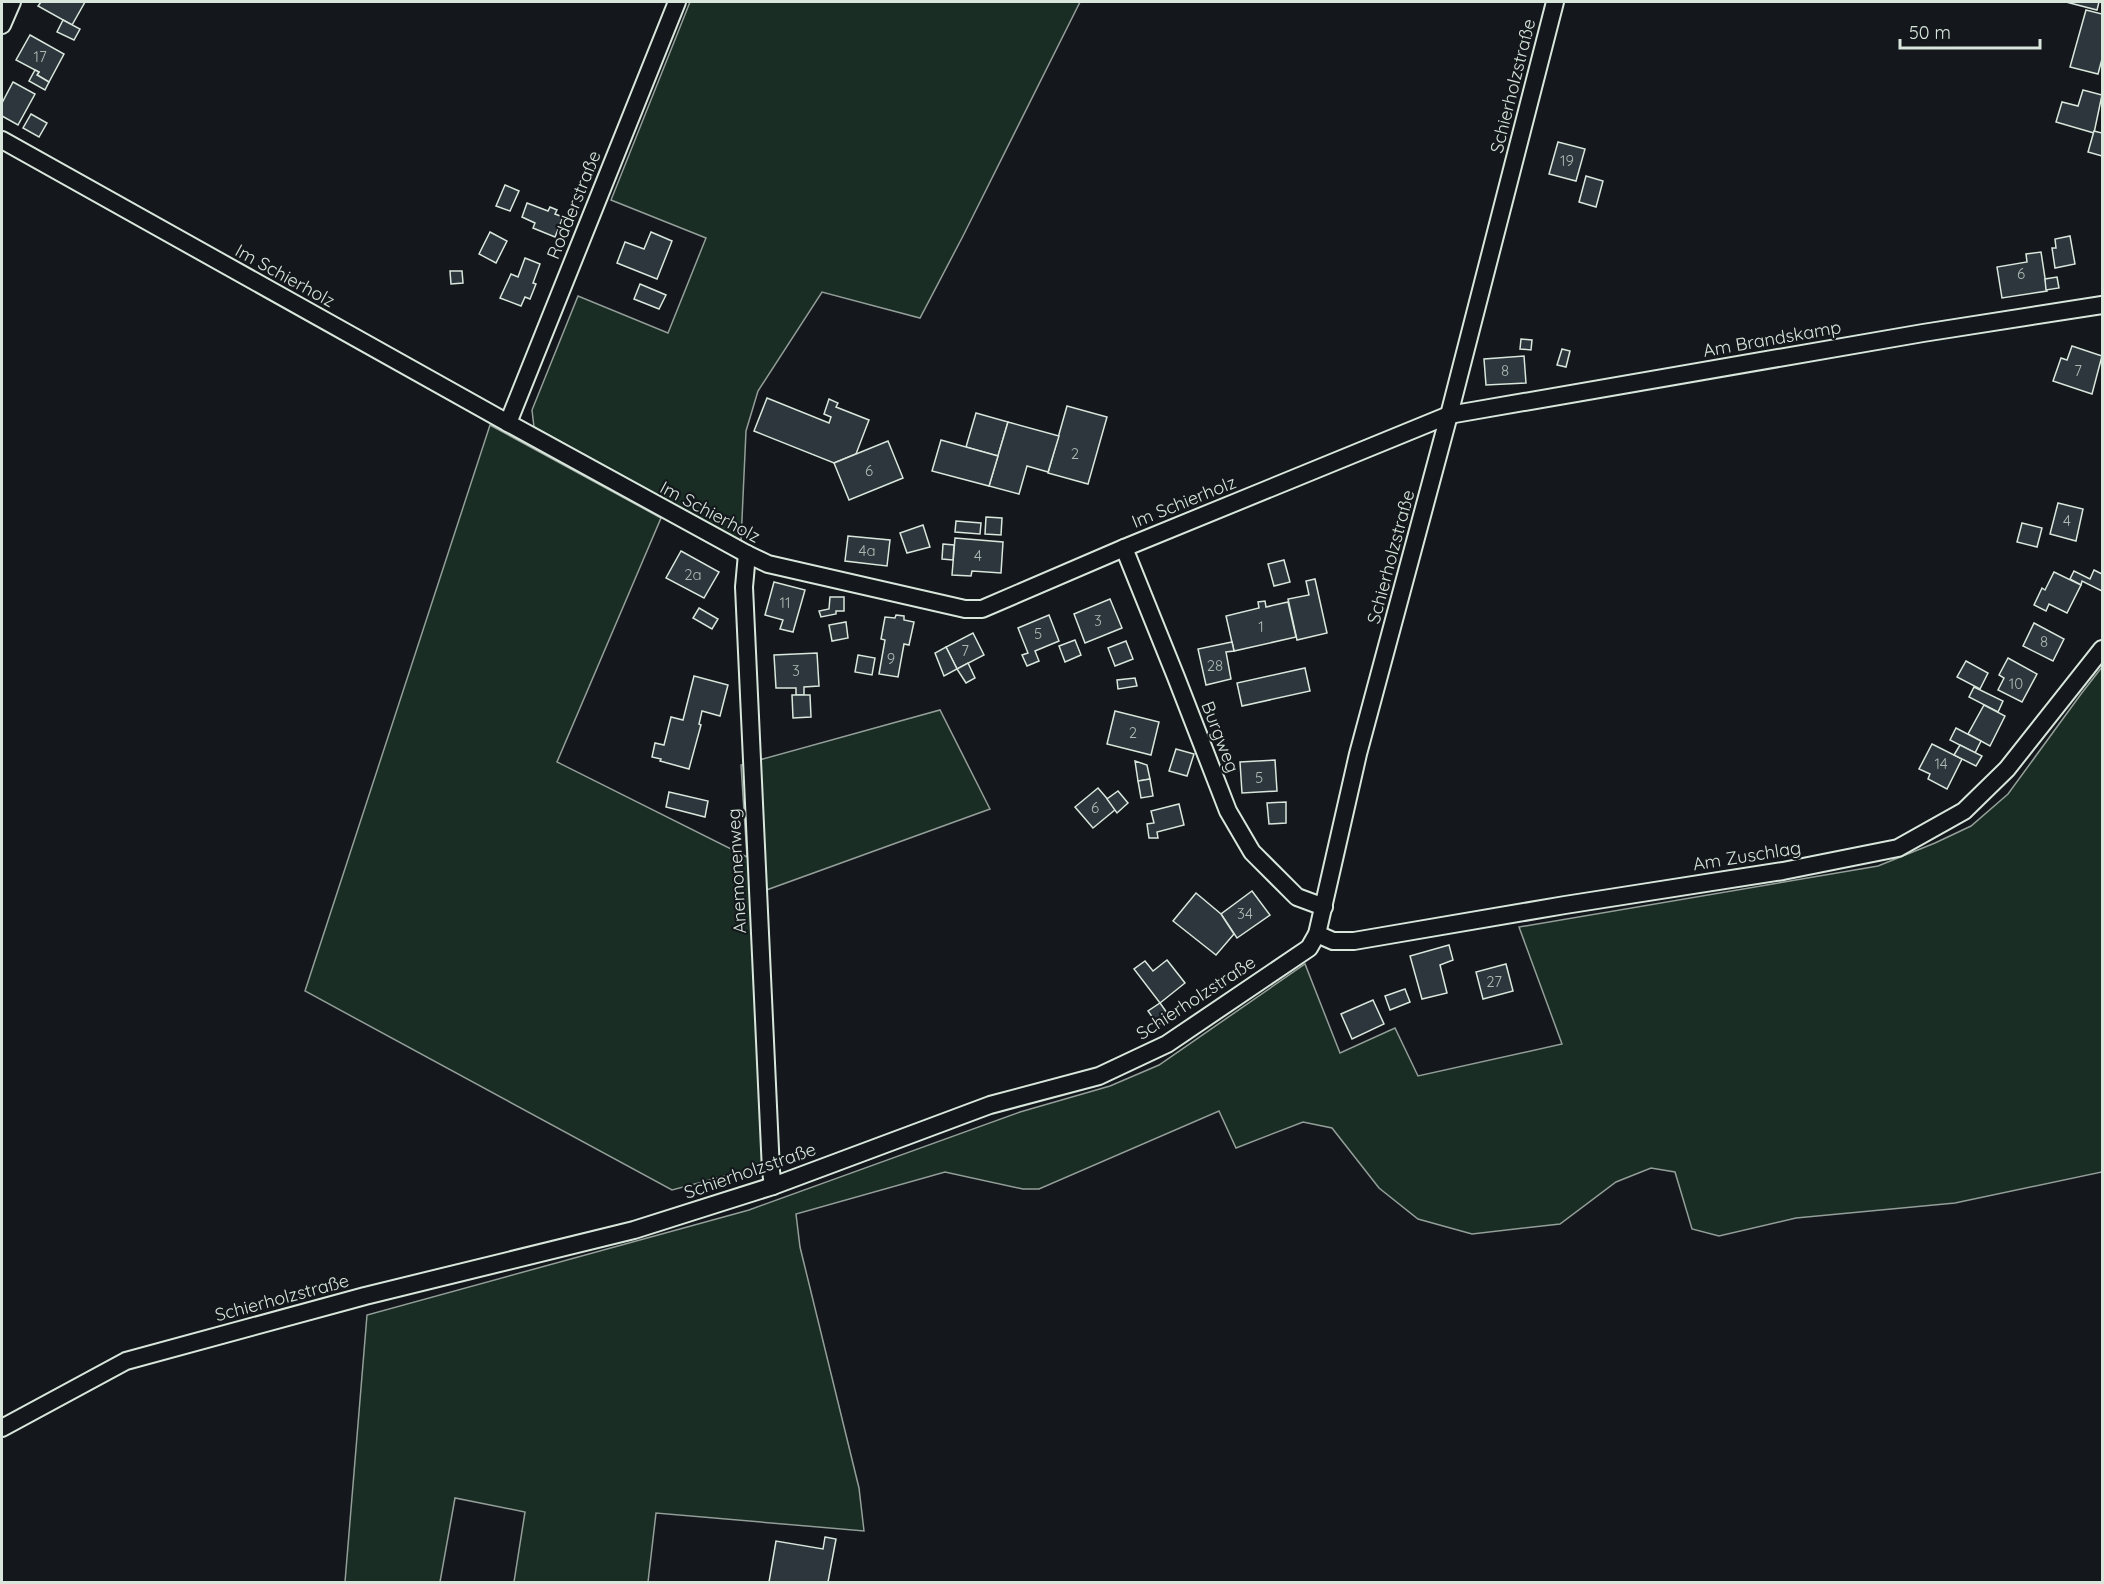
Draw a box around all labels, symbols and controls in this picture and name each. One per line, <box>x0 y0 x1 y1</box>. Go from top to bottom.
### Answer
scale bar <box>1900 12 2040 50</box>
street label: Schierholzstraße <box>1485 16 1540 155</box>
text: 50 m <box>1909 21 1951 44</box>
house number: 17 <box>33 47 47 66</box>
street label: Rodderstraße <box>541 147 606 262</box>
house number: 19 <box>1560 151 1574 170</box>
street label: Im Schierholz <box>231 239 339 312</box>
house number: 6 <box>2017 264 2025 283</box>
street label: Am Brandskamp <box>1701 315 1843 362</box>
house number: 8 <box>1501 361 1509 380</box>
house number: 7 <box>2074 361 2082 380</box>
house number: 2 <box>1071 444 1079 463</box>
house number: 6 <box>865 461 873 480</box>
street label: Im Schierholz <box>1128 470 1239 533</box>
street label: Im Schierholz <box>656 476 764 548</box>
street label: Schierholzstraße <box>1362 487 1419 626</box>
house number: 4 <box>2063 511 2071 530</box>
house number: 4a <box>859 541 876 560</box>
house number: 4 <box>974 546 982 565</box>
house number: 2a <box>684 565 702 584</box>
house number: 11 <box>779 593 791 612</box>
house number: 3 <box>1094 611 1102 630</box>
house number: 1 <box>1258 617 1264 636</box>
house number: 5 <box>1034 624 1042 643</box>
house number: 8 <box>2040 632 2048 651</box>
house number: 7 <box>961 641 969 660</box>
house number: 9 <box>887 649 895 668</box>
house number: 28 <box>1207 656 1223 675</box>
house number: 3 <box>792 661 800 680</box>
house number: 10 <box>2009 674 2023 693</box>
street label: Burgweg <box>1196 698 1245 776</box>
house number: 2 <box>1129 723 1137 742</box>
house number: 14 <box>1934 754 1948 773</box>
house number: 5 <box>1255 768 1263 787</box>
house number: 6 <box>1091 798 1099 817</box>
street label: Anemonenweg <box>722 808 751 934</box>
street label: Am Zuschlag <box>1691 836 1803 875</box>
house number: 34 <box>1237 904 1253 923</box>
street label: Schierholzstraße <box>1132 950 1260 1045</box>
house number: 27 <box>1486 972 1502 991</box>
street label: Schierholzstraße <box>681 1137 819 1204</box>
street label: Schierholzstraße <box>212 1269 351 1326</box>

